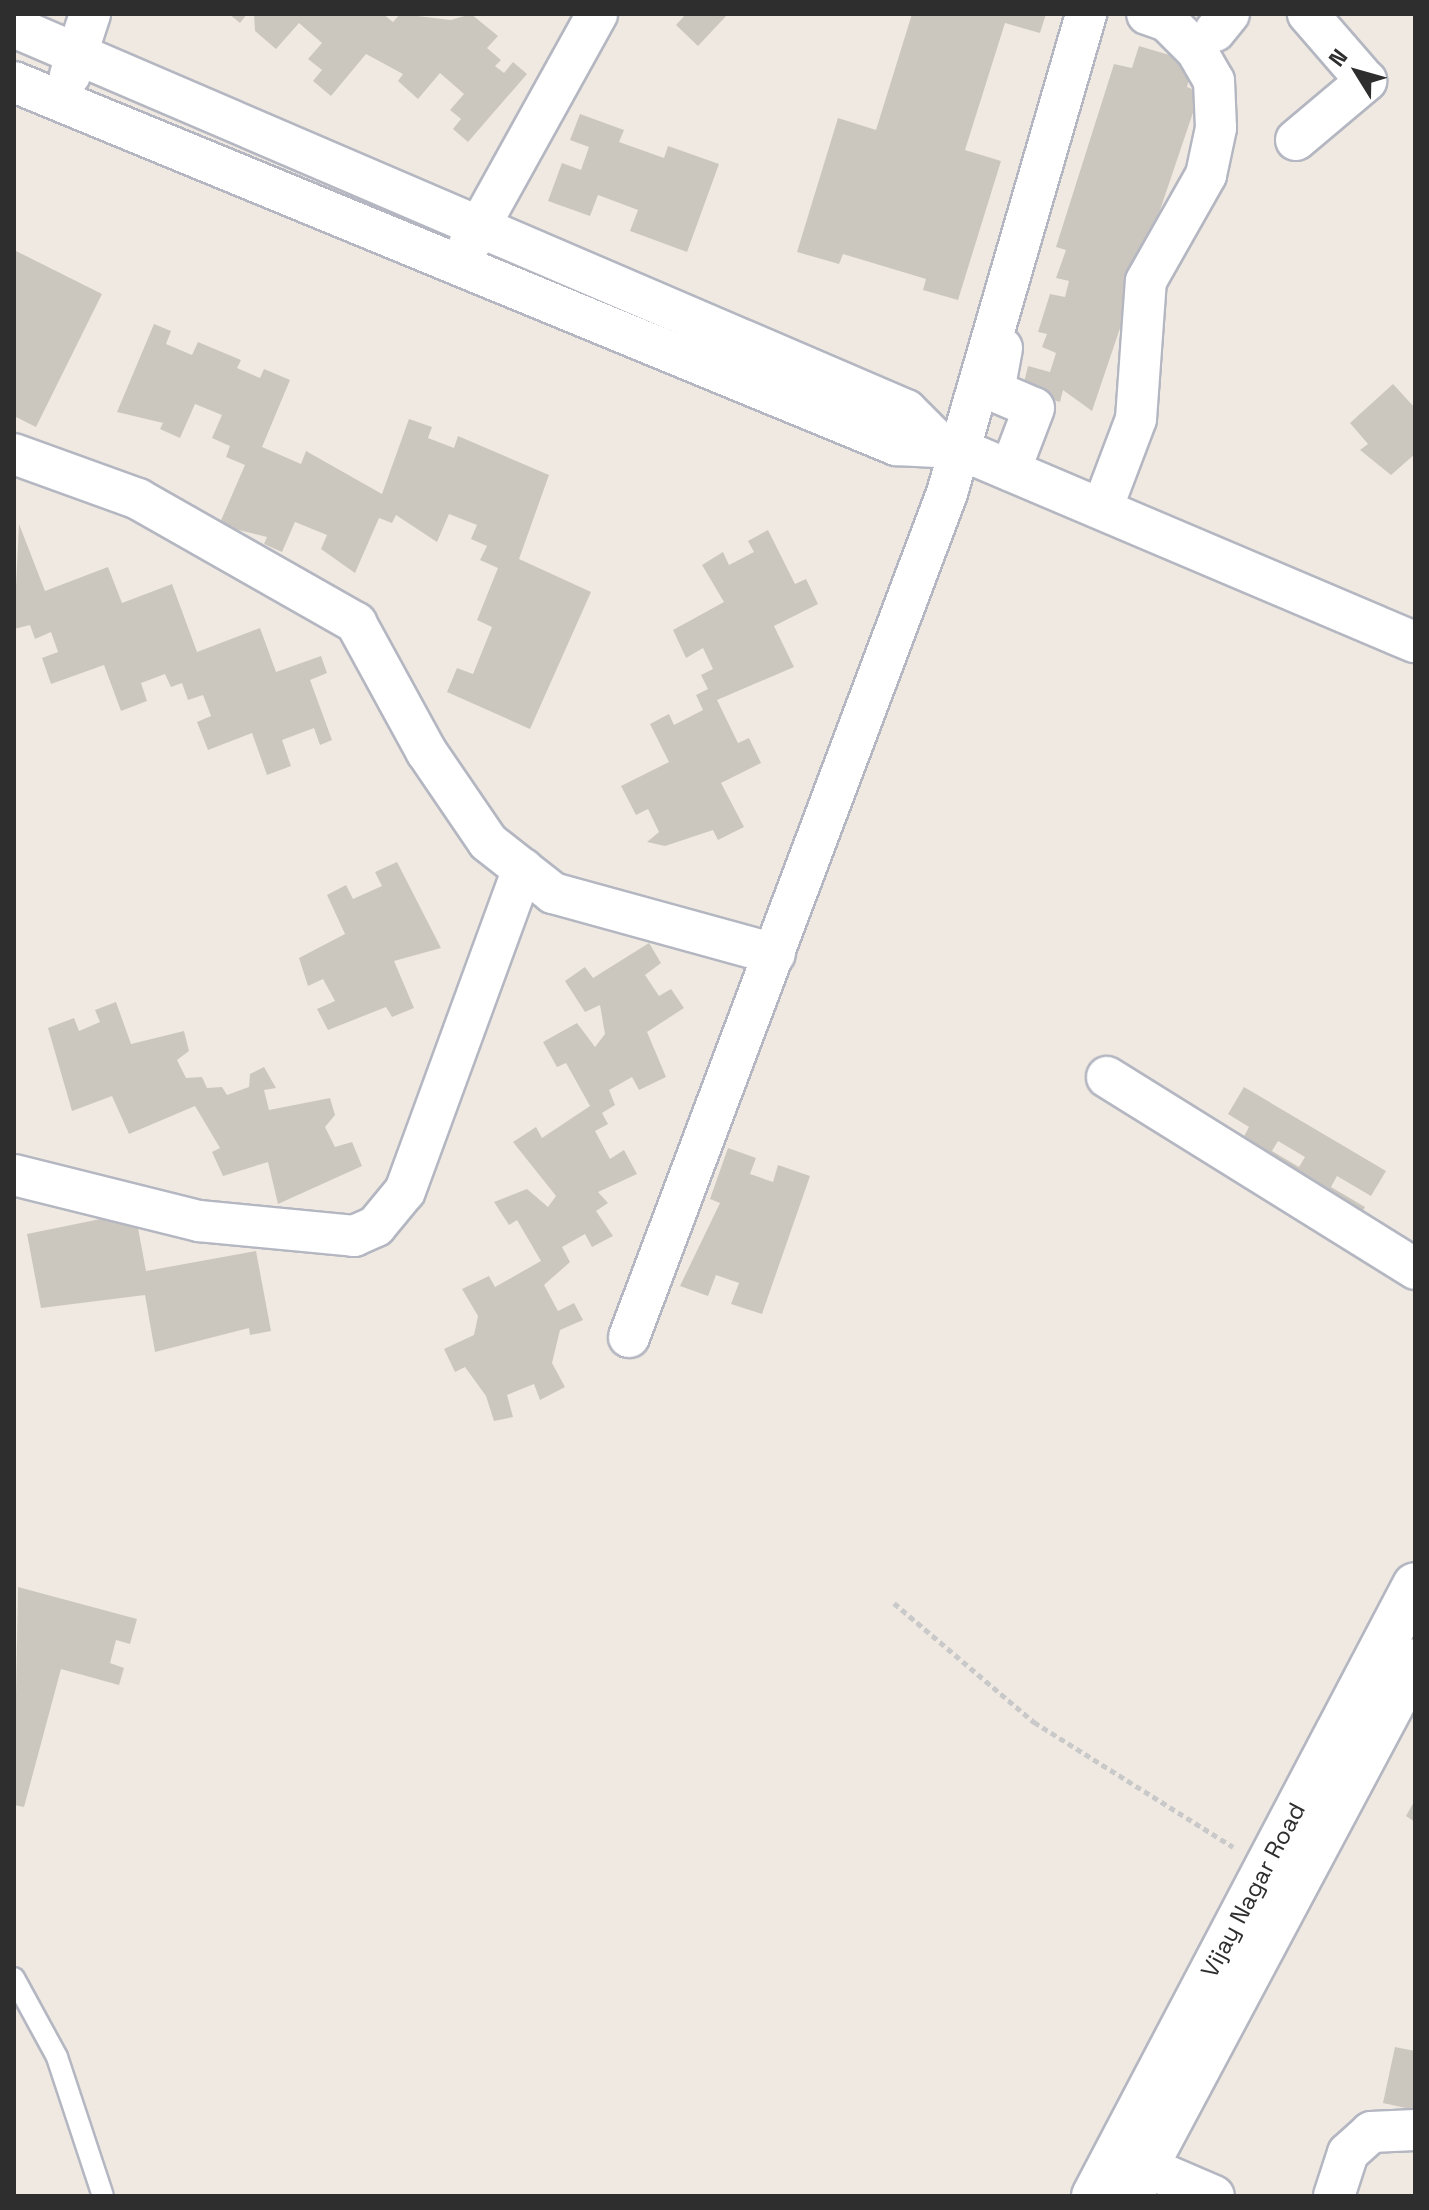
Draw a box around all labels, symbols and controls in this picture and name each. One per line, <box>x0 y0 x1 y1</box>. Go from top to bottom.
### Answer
north arrow <box>1317 32 1397 112</box>
text: N <box>1322 43 1353 72</box>
street label: Vijay Nagar Road <box>1195 1798 1311 1982</box>

